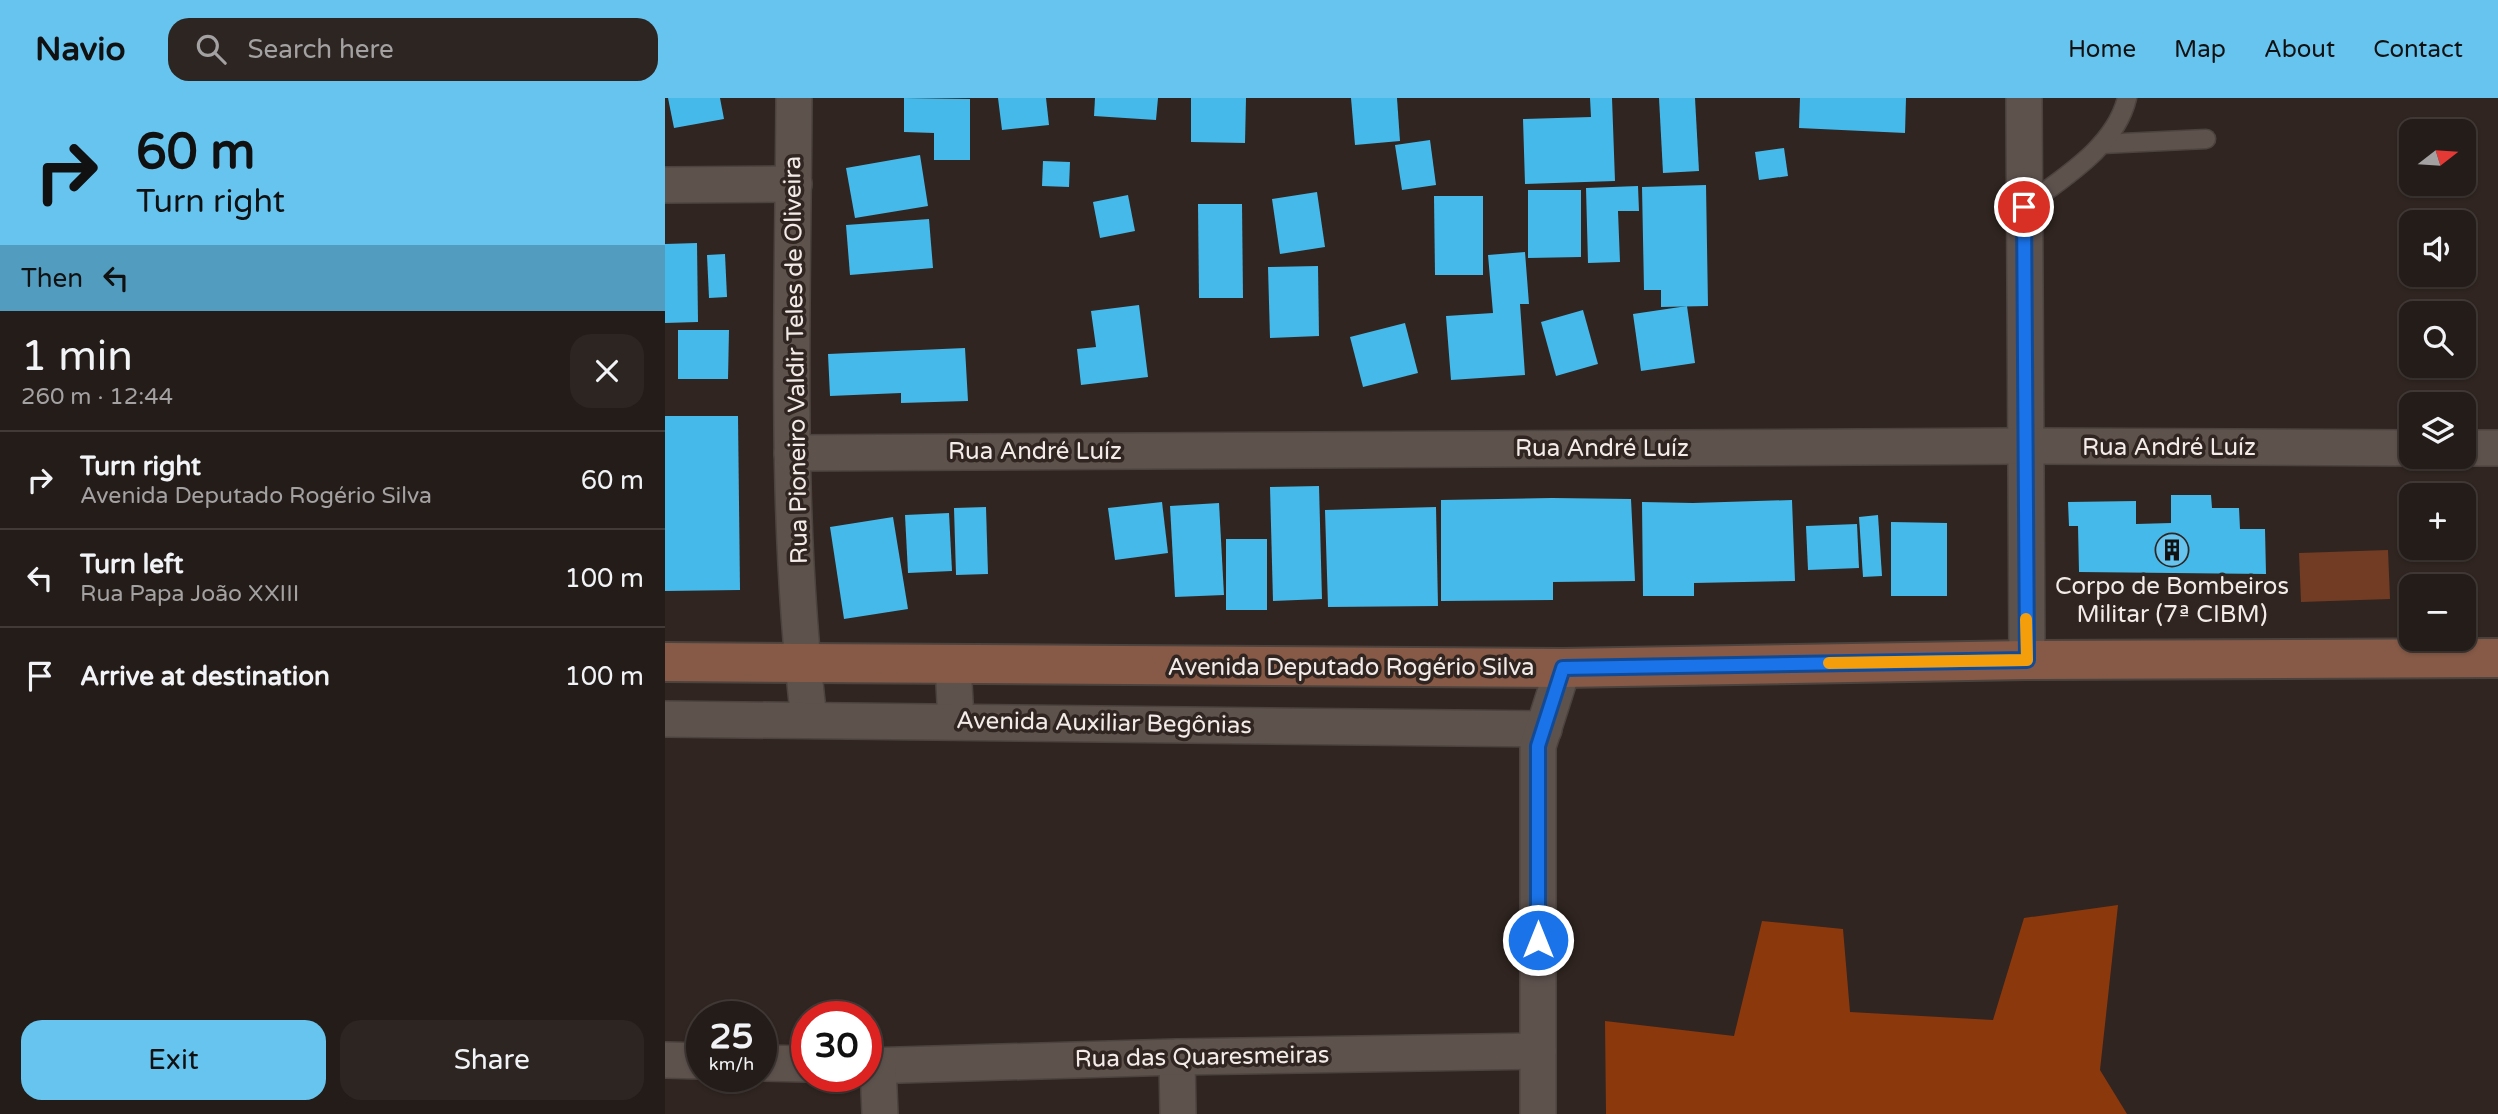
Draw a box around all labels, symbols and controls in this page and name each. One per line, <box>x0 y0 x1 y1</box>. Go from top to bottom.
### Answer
search box <box>168 18 658 81</box>
text: Navio <box>35 30 126 69</box>
icon: search <box>192 30 230 68</box>
text: Search here <box>248 34 394 65</box>
text: Home <box>2068 35 2136 64</box>
text: Map <box>2174 35 2226 64</box>
text: About <box>2264 35 2335 64</box>
text: Contact <box>2373 35 2463 64</box>
north arrow <box>2399 119 2476 196</box>
map controls <box>2399 119 2476 651</box>
text: 60 m <box>136 123 255 182</box>
icon: right <box>21 126 112 217</box>
street label: Rua Pioneiro Valdir Teles de Oliveira <box>778 156 814 564</box>
pin <box>1994 177 2054 237</box>
text: Turn right <box>136 183 285 221</box>
icon: arrive <box>2005 188 2043 226</box>
button: sound <box>2399 210 2476 287</box>
icon: left <box>97 259 135 297</box>
text: Then <box>21 263 83 294</box>
button: search <box>2399 301 2476 378</box>
text: 1 min <box>21 331 133 382</box>
button: close <box>570 334 644 408</box>
text: 260 m · 12:44 <box>21 383 173 411</box>
button: layers <box>2399 392 2476 469</box>
street label: Rua André Luíz <box>2082 433 2256 462</box>
street label: Rua André Luíz <box>1515 434 1689 463</box>
street label: Rua André Luíz <box>948 437 1122 466</box>
text: Turn right <box>80 451 201 482</box>
icon: right <box>21 461 59 499</box>
text: 60 m <box>581 465 644 496</box>
text: Avenida Deputado Rogério Silva <box>80 482 432 510</box>
button: + <box>2399 483 2476 560</box>
building icon: Corpo de Bombeiros Militar (7ª CIBM) <box>2153 531 2191 569</box>
text: Turn left <box>80 549 183 580</box>
icon: left <box>21 559 59 597</box>
text: 100 m <box>564 563 644 594</box>
place label: Corpo de Bombeiros Militar (7ª CIBM) <box>2055 572 2289 629</box>
button: − <box>2399 574 2476 651</box>
text: Rua Papa João XXIII <box>80 580 299 608</box>
street label: Avenida Deputado Rogério Silva <box>1167 653 1535 682</box>
icon: arrive <box>21 657 59 695</box>
text: Arrive at destination <box>80 661 330 692</box>
text: 100 m <box>564 661 644 692</box>
street label: Avenida Auxiliar Begônias <box>956 706 1252 740</box>
position arrow <box>1501 903 1575 977</box>
speed limit sign: 30 <box>791 1001 882 1092</box>
text: 25 <box>710 1016 753 1058</box>
button: Exit <box>21 1020 326 1100</box>
button: Share <box>340 1020 644 1100</box>
street label: Rua das Quaresmeiras <box>1074 1040 1330 1074</box>
text: km/h <box>709 1053 754 1075</box>

